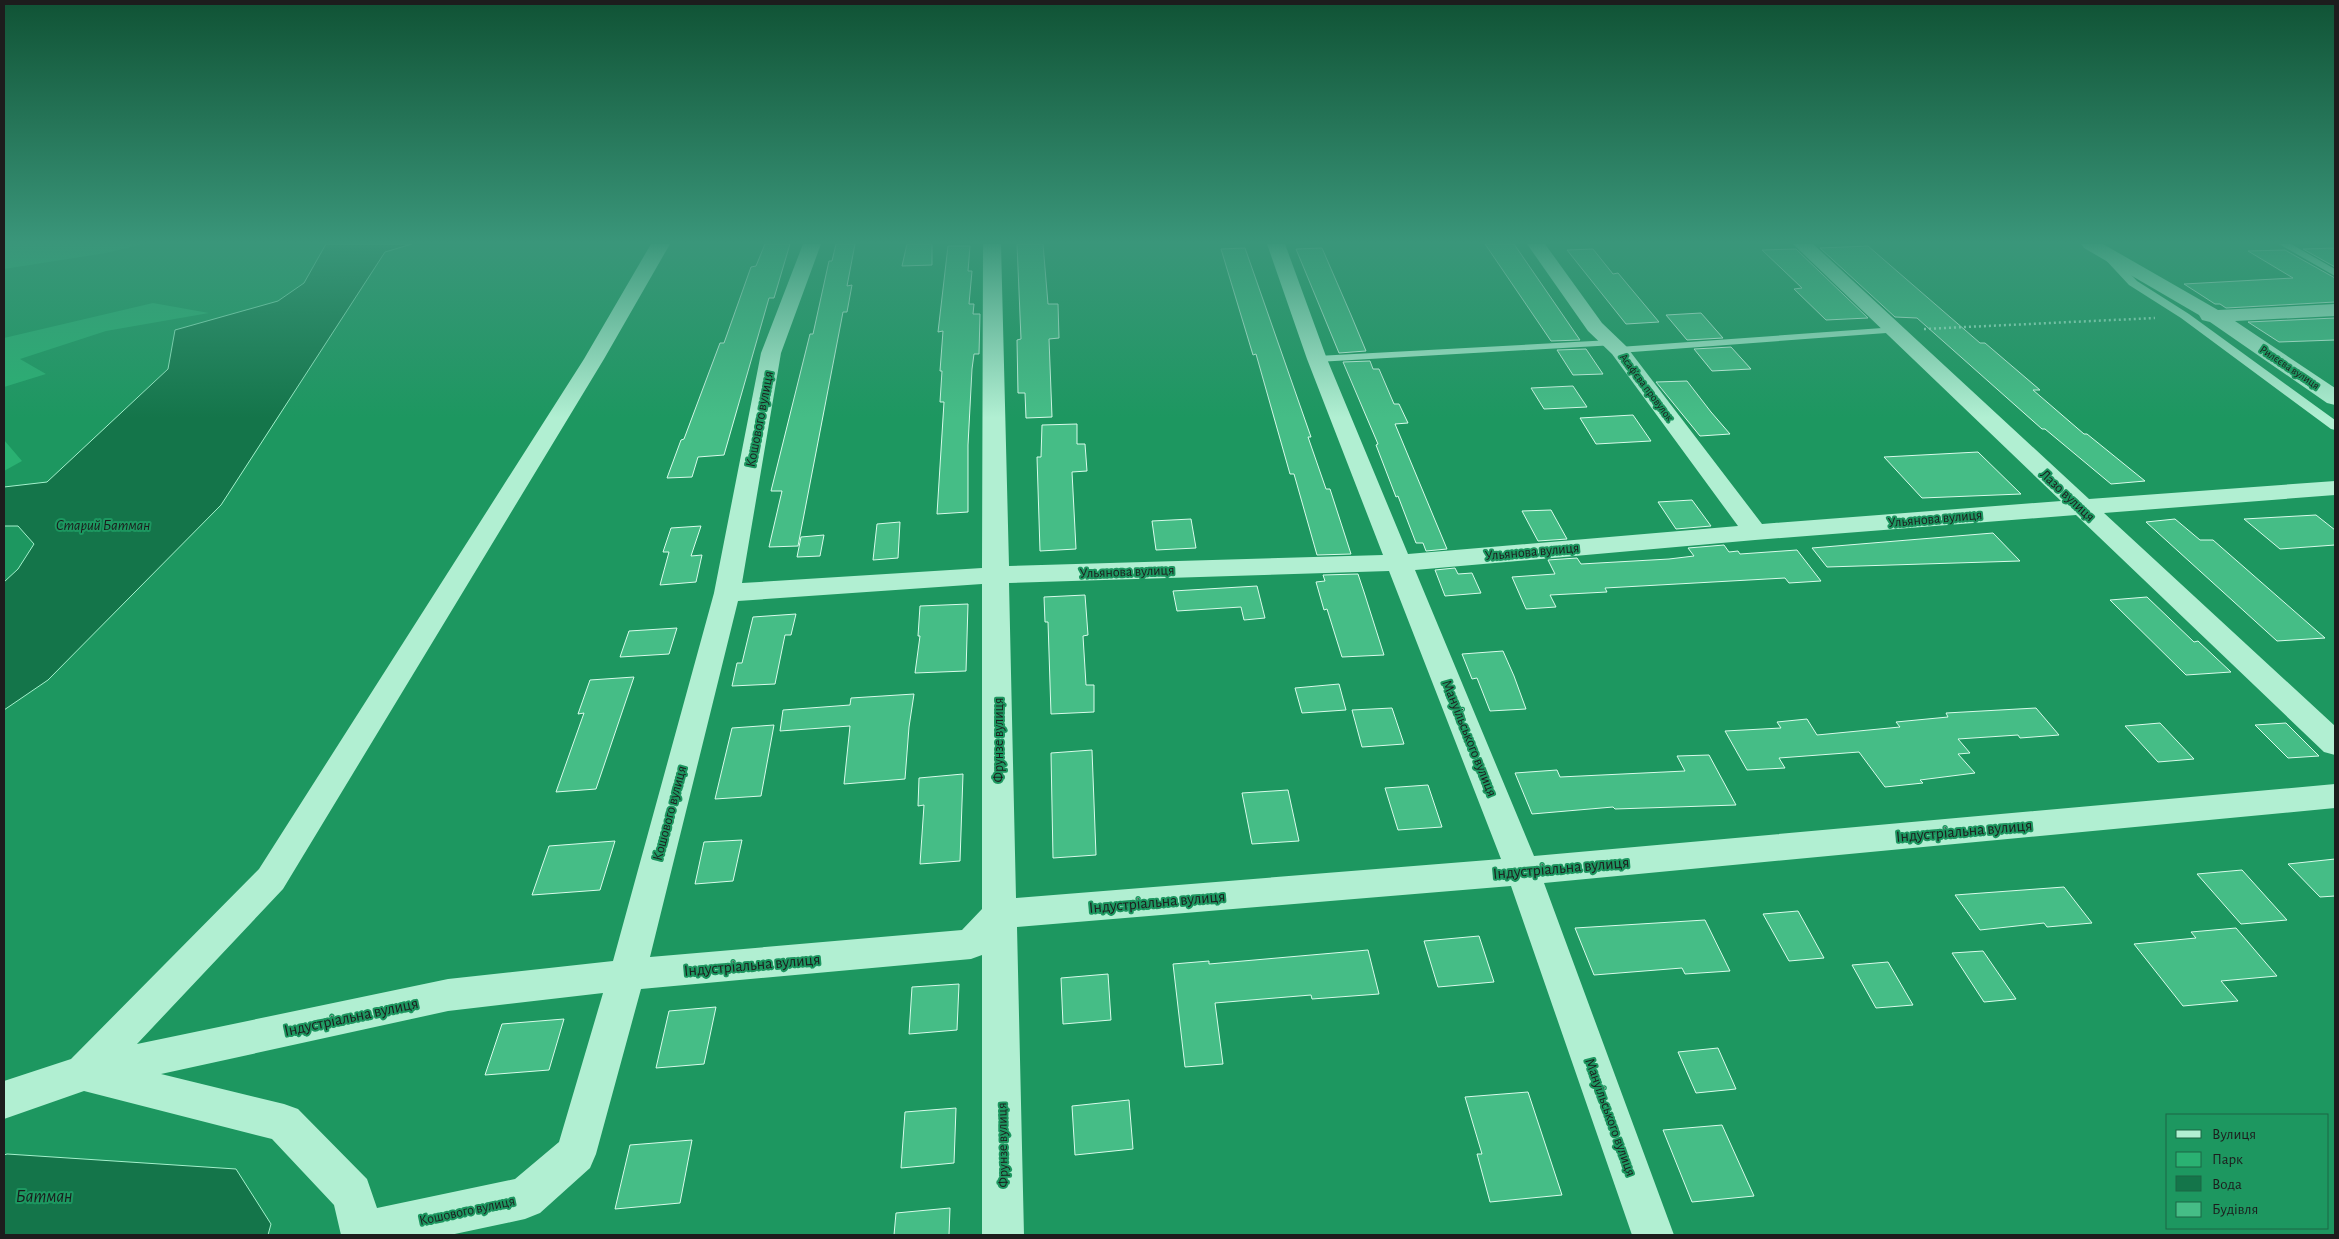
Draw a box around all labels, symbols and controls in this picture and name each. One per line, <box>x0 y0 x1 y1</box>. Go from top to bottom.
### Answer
street label: Рилєєва вулиця <box>2258 343 2322 391</box>
street label: Асаф’єва провулок <box>1618 352 1675 423</box>
street label: Кошового вулиця <box>744 370 776 468</box>
street label: Лазо вулиця <box>2037 467 2097 524</box>
street label: Ульянова вулиця <box>1887 508 1983 530</box>
water label: Старий Батман <box>56 518 150 533</box>
street label: Ульянова вулиця <box>1484 541 1580 563</box>
street label: Ульянова вулиця <box>1079 563 1175 581</box>
street label: Мануільського вулиця <box>1439 678 1499 799</box>
street label: Фрунзе вулиця <box>992 698 1006 782</box>
street label: Кошового вулиця <box>651 764 689 862</box>
street label: Індустріальна вулиця <box>1895 817 2033 846</box>
street label: Індустріальна вулиця <box>1492 854 1630 883</box>
street label: Індустріальна вулиця <box>1088 888 1226 917</box>
street label: Індустріальна вулиця <box>683 951 821 980</box>
street label: Індустріальна вулиця <box>283 995 420 1040</box>
street label: Мануільського вулиця <box>1582 1057 1638 1178</box>
street label: Фрунзе вулиця <box>995 1102 1011 1188</box>
legend <box>2166 1114 2329 1229</box>
text: Вулиця <box>2212 1127 2256 1142</box>
text: Парк <box>2212 1152 2243 1167</box>
text: Вода <box>2212 1177 2242 1192</box>
water label: Батман <box>15 1188 73 1206</box>
street label: Кошового вулиця <box>418 1194 516 1228</box>
text: Будівля <box>2212 1202 2258 1217</box>

